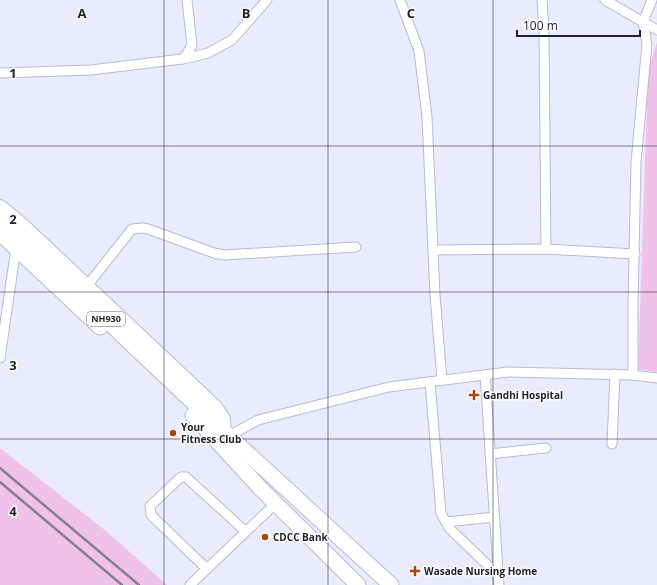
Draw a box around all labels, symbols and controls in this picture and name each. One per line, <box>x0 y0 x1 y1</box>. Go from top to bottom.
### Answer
text: A <box>78 4 87 22</box>
text: B <box>242 4 251 22</box>
text: C <box>407 4 415 22</box>
scale bar <box>517 12 640 38</box>
text: 100 m <box>523 17 558 34</box>
text: 1 <box>9 64 17 82</box>
text: 2 <box>9 210 17 228</box>
road number: NH930 <box>87 312 125 326</box>
text: 3 <box>9 356 17 374</box>
place label: Gandhi Hospital <box>483 388 563 402</box>
marker: Gandhi Hospital <box>468 389 480 401</box>
place label: Your Fitness Club <box>181 420 241 446</box>
marker: Your Fitness Club <box>168 428 178 438</box>
text: 4 <box>9 502 17 520</box>
place label: CDCC Bank <box>273 530 328 544</box>
marker: CDCC Bank <box>260 532 270 542</box>
place label: Wasade Nursing Home <box>424 564 537 578</box>
marker: Wasade Nursing Home <box>409 565 421 577</box>

